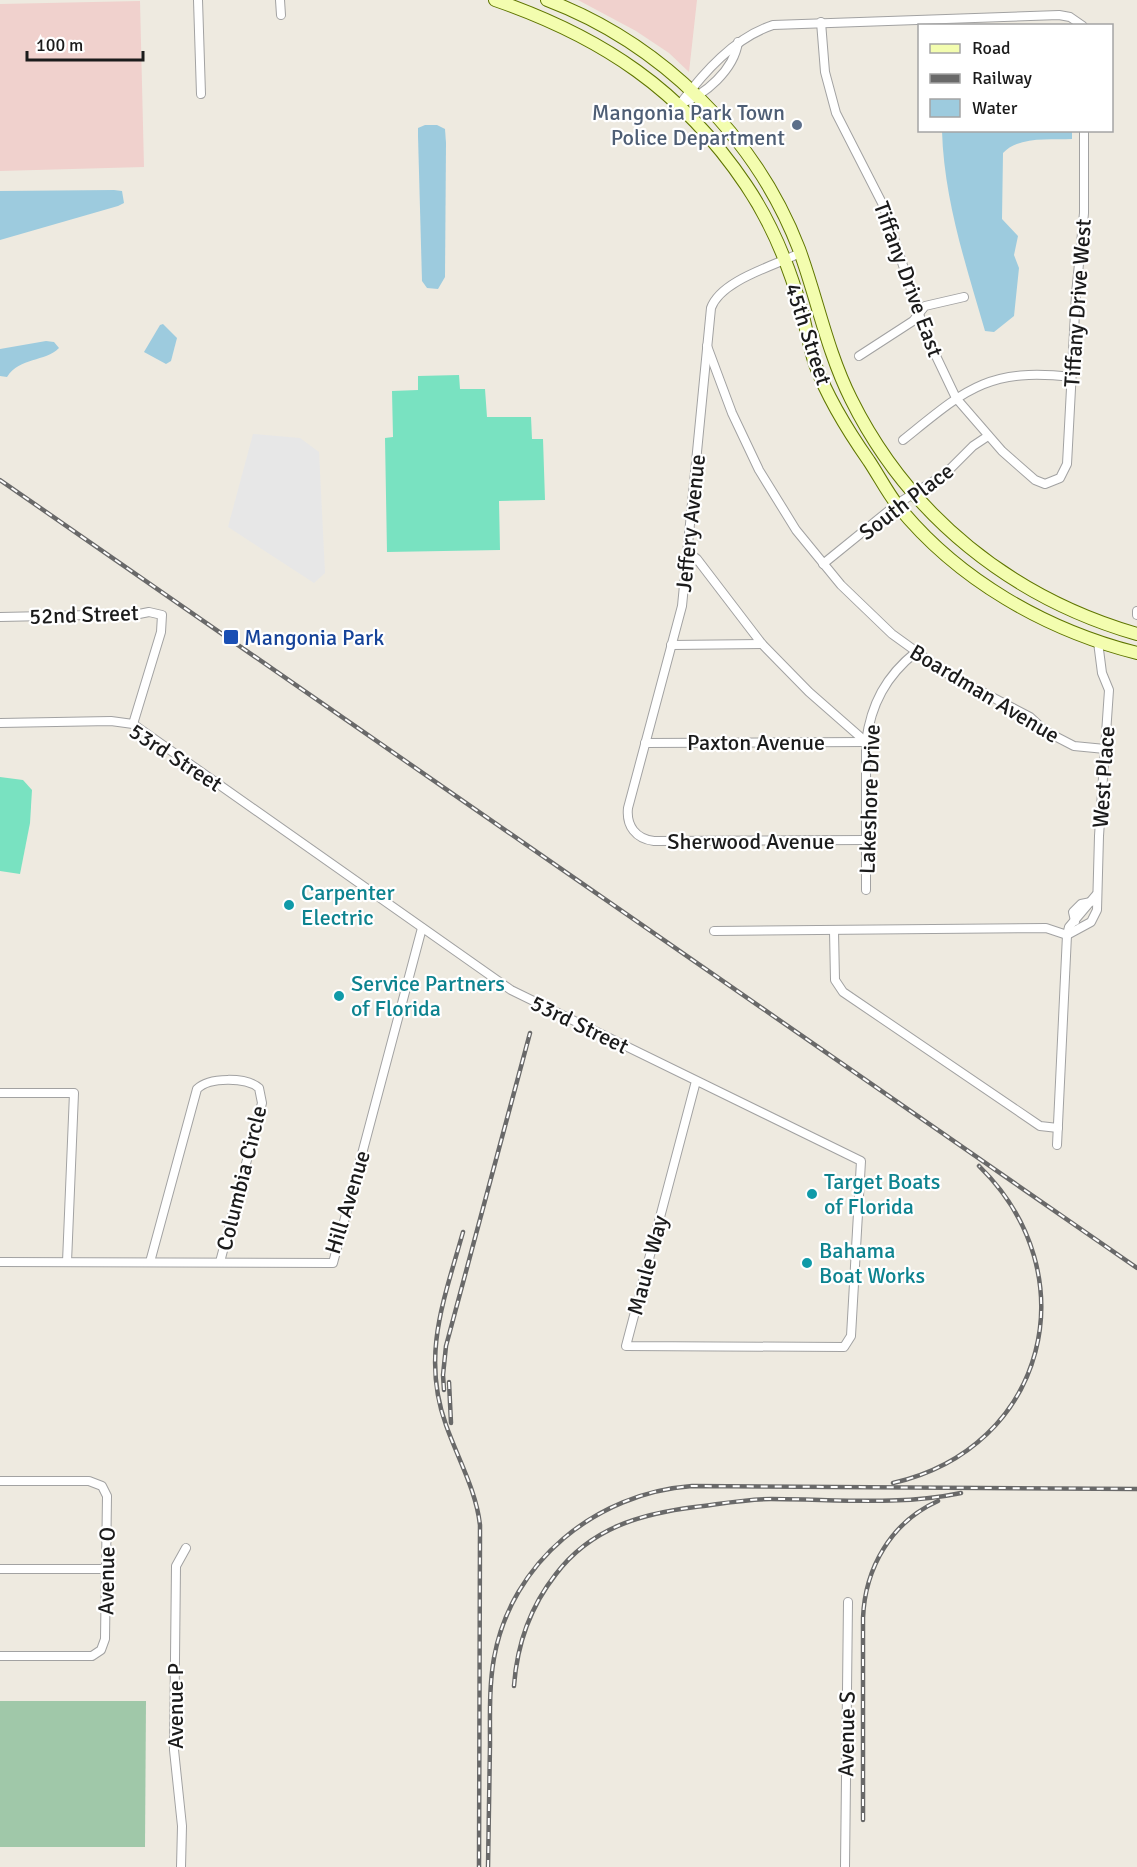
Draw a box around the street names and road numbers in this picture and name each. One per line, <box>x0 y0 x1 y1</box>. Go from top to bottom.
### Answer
street label: Tiffany Drive East <box>868 198 949 361</box>
street label: Tiffany Drive West <box>1058 218 1097 388</box>
street label: 45th Street <box>779 280 838 389</box>
street label: Jeffery Avenue <box>670 453 711 593</box>
street label: South Place <box>854 457 959 546</box>
street label: 52nd Street <box>29 599 140 630</box>
street label: Boardman Avenue <box>905 638 1064 749</box>
street label: 53rd Street <box>124 717 228 798</box>
street label: Lakeshore Drive <box>853 724 886 874</box>
street label: West Place <box>1086 725 1121 829</box>
street label: Paxton Avenue <box>687 729 825 756</box>
street label: Sherwood Avenue <box>667 828 835 855</box>
street label: 53rd Street <box>526 989 633 1060</box>
street label: Columbia Circle <box>210 1103 273 1253</box>
street label: Hill Avenue <box>319 1147 376 1257</box>
street label: Maule Way <box>621 1212 674 1318</box>
street label: Avenue O <box>92 1527 121 1615</box>
street label: Avenue P <box>162 1663 189 1749</box>
street label: Avenue S <box>832 1691 861 1777</box>

